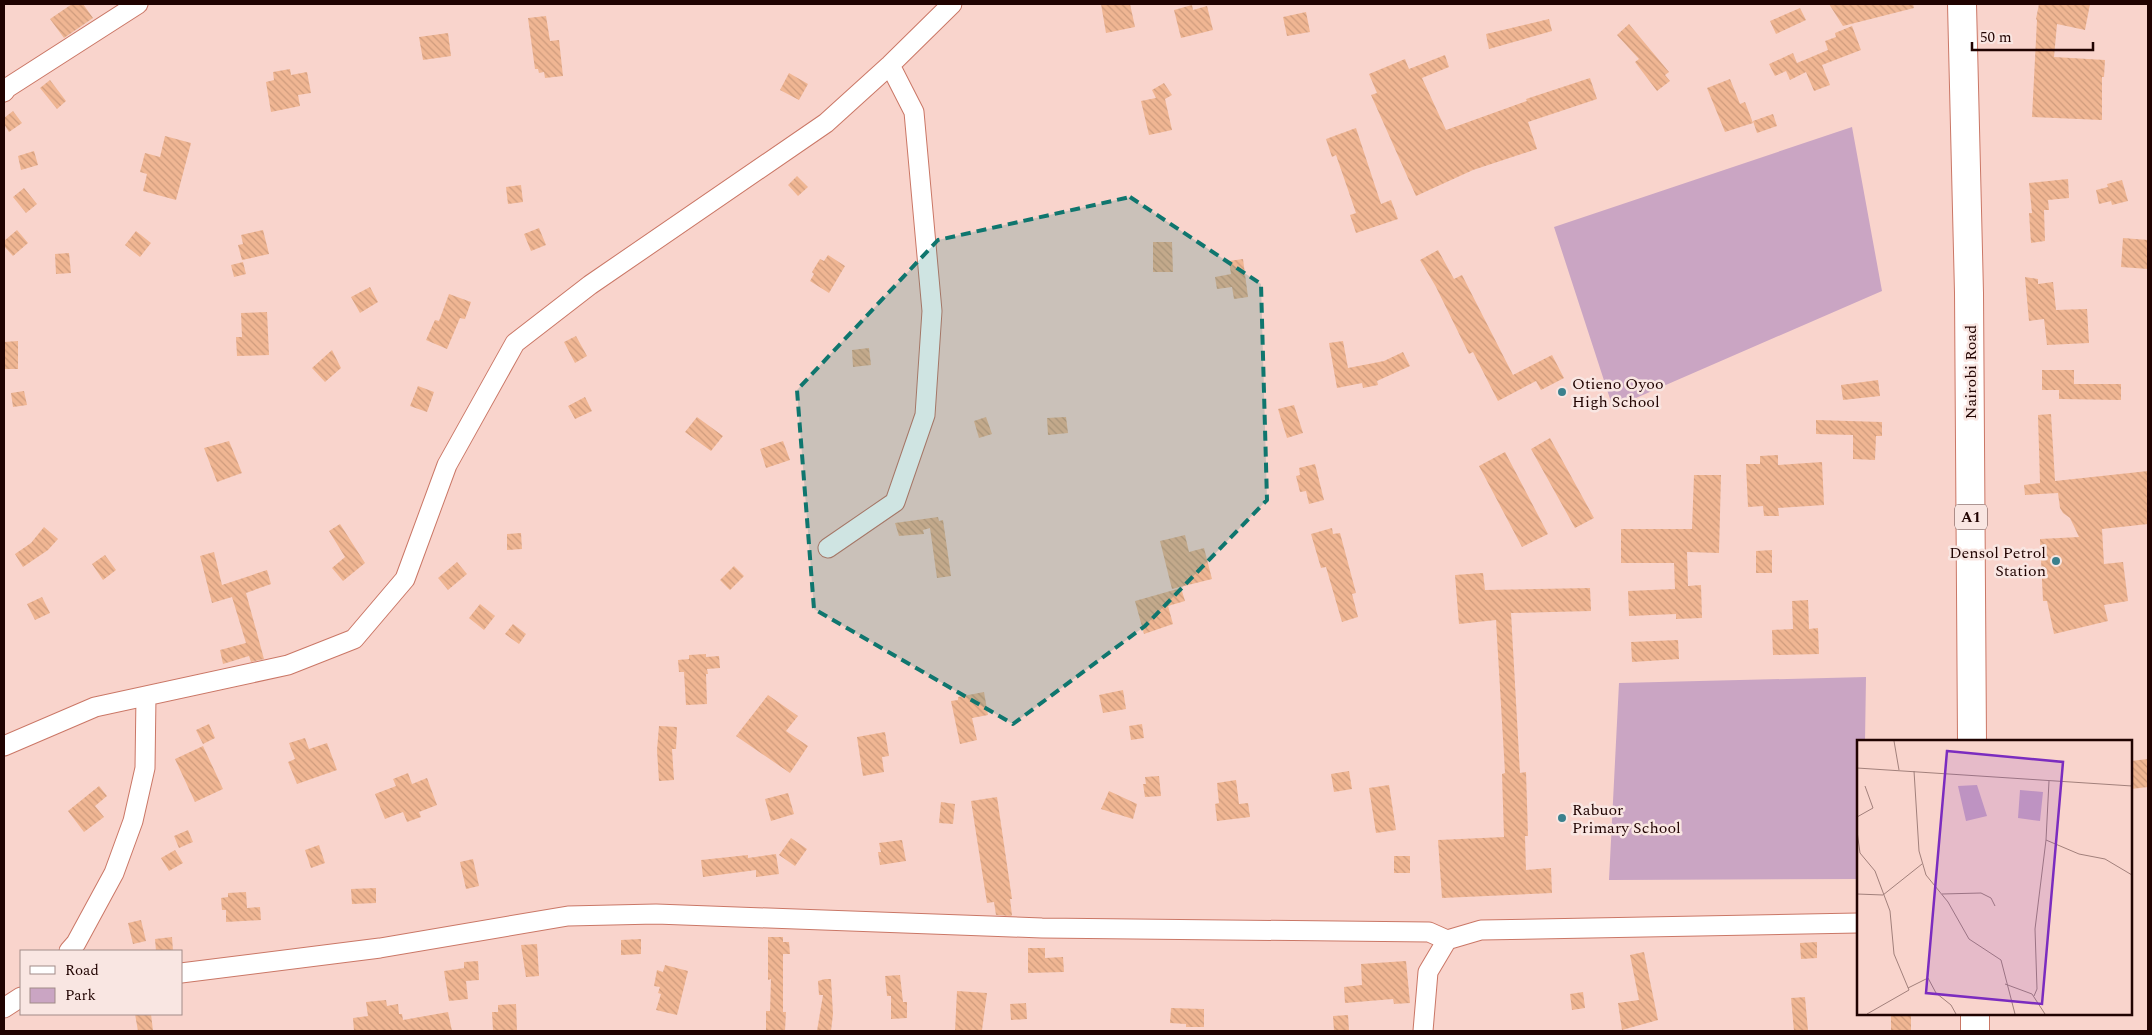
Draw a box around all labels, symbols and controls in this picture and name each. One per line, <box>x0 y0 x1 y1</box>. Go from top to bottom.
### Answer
scale bar <box>1972 20 2093 52</box>
text: 50 m <box>1980 26 2012 49</box>
street label: Nairobi Road <box>1959 325 1983 419</box>
place label: Otieno Oyoo High School <box>1572 372 1664 414</box>
marker: Otieno Oyoo High School <box>1556 386 1568 398</box>
road number: A1 <box>1955 504 1987 530</box>
place label: Densol Petrol Station <box>1949 541 2046 583</box>
marker: Densol Petrol Station <box>2050 555 2062 567</box>
inset map <box>1857 740 2132 1015</box>
place label: Rabuor Primary School <box>1572 798 1681 840</box>
marker: Rabuor Primary School <box>1556 812 1568 824</box>
legend <box>20 950 182 1015</box>
text: Road <box>65 959 99 982</box>
text: Park <box>65 984 96 1007</box>

